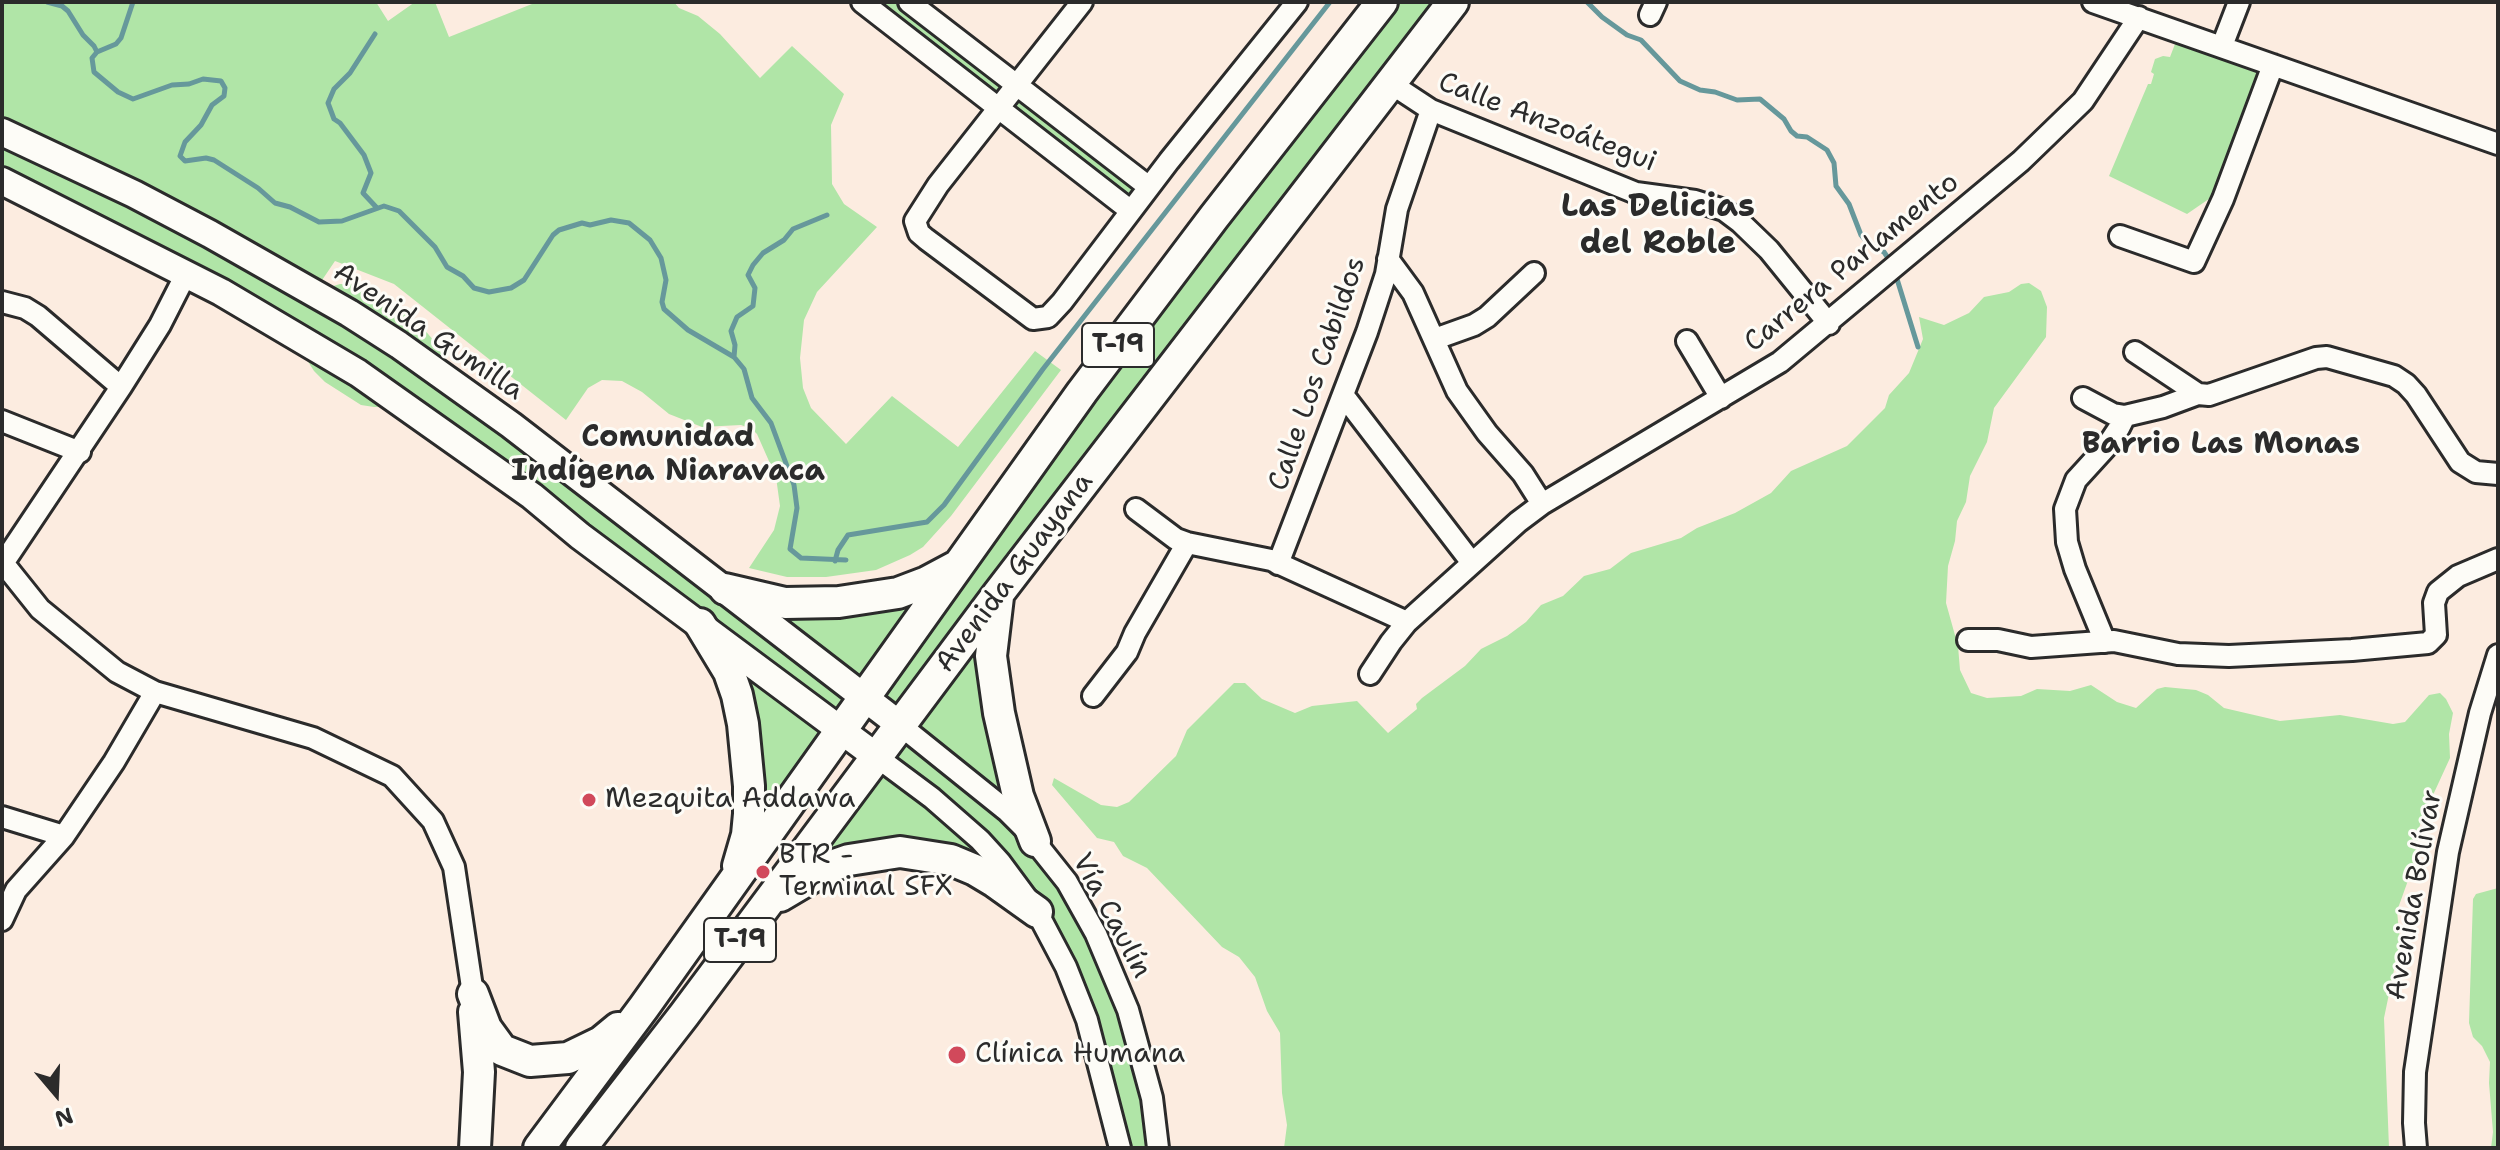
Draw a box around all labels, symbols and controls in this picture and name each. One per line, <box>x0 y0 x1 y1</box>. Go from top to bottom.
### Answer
street label: Calle Anzoátegui <box>1433 66 1661 180</box>
street label: Carrera Parlamento <box>1738 166 1966 360</box>
district label: Las Delicias del Roble <box>1561 189 1755 264</box>
street label: Calle Los Cabildos <box>1262 253 1374 495</box>
street label: Avenida Gumilla <box>326 256 530 408</box>
road number: T-19 <box>1082 323 1154 367</box>
district label: Comunidad Indígena Niaravaca <box>511 420 825 490</box>
district label: Barrio Las Monas <box>2082 427 2360 463</box>
street label: Avenida Guayana <box>929 467 1101 679</box>
place label: Mezquita Addawa <box>605 783 855 817</box>
street label: Avenida Bolívar <box>2380 787 2450 1003</box>
marker: Mezquita Addawa <box>580 791 598 809</box>
place label: BTR - Terminal SFX <box>779 839 953 905</box>
street label: Vía Caulín <box>1064 848 1158 984</box>
marker: BTR - Terminal SFX <box>754 863 772 881</box>
road number: T-19 <box>704 918 776 962</box>
place label: Clínica Humana <box>975 1038 1185 1072</box>
marker: Clínica Humana <box>946 1044 968 1066</box>
north arrow <box>16 1054 96 1134</box>
text: N <box>51 1101 77 1134</box>

